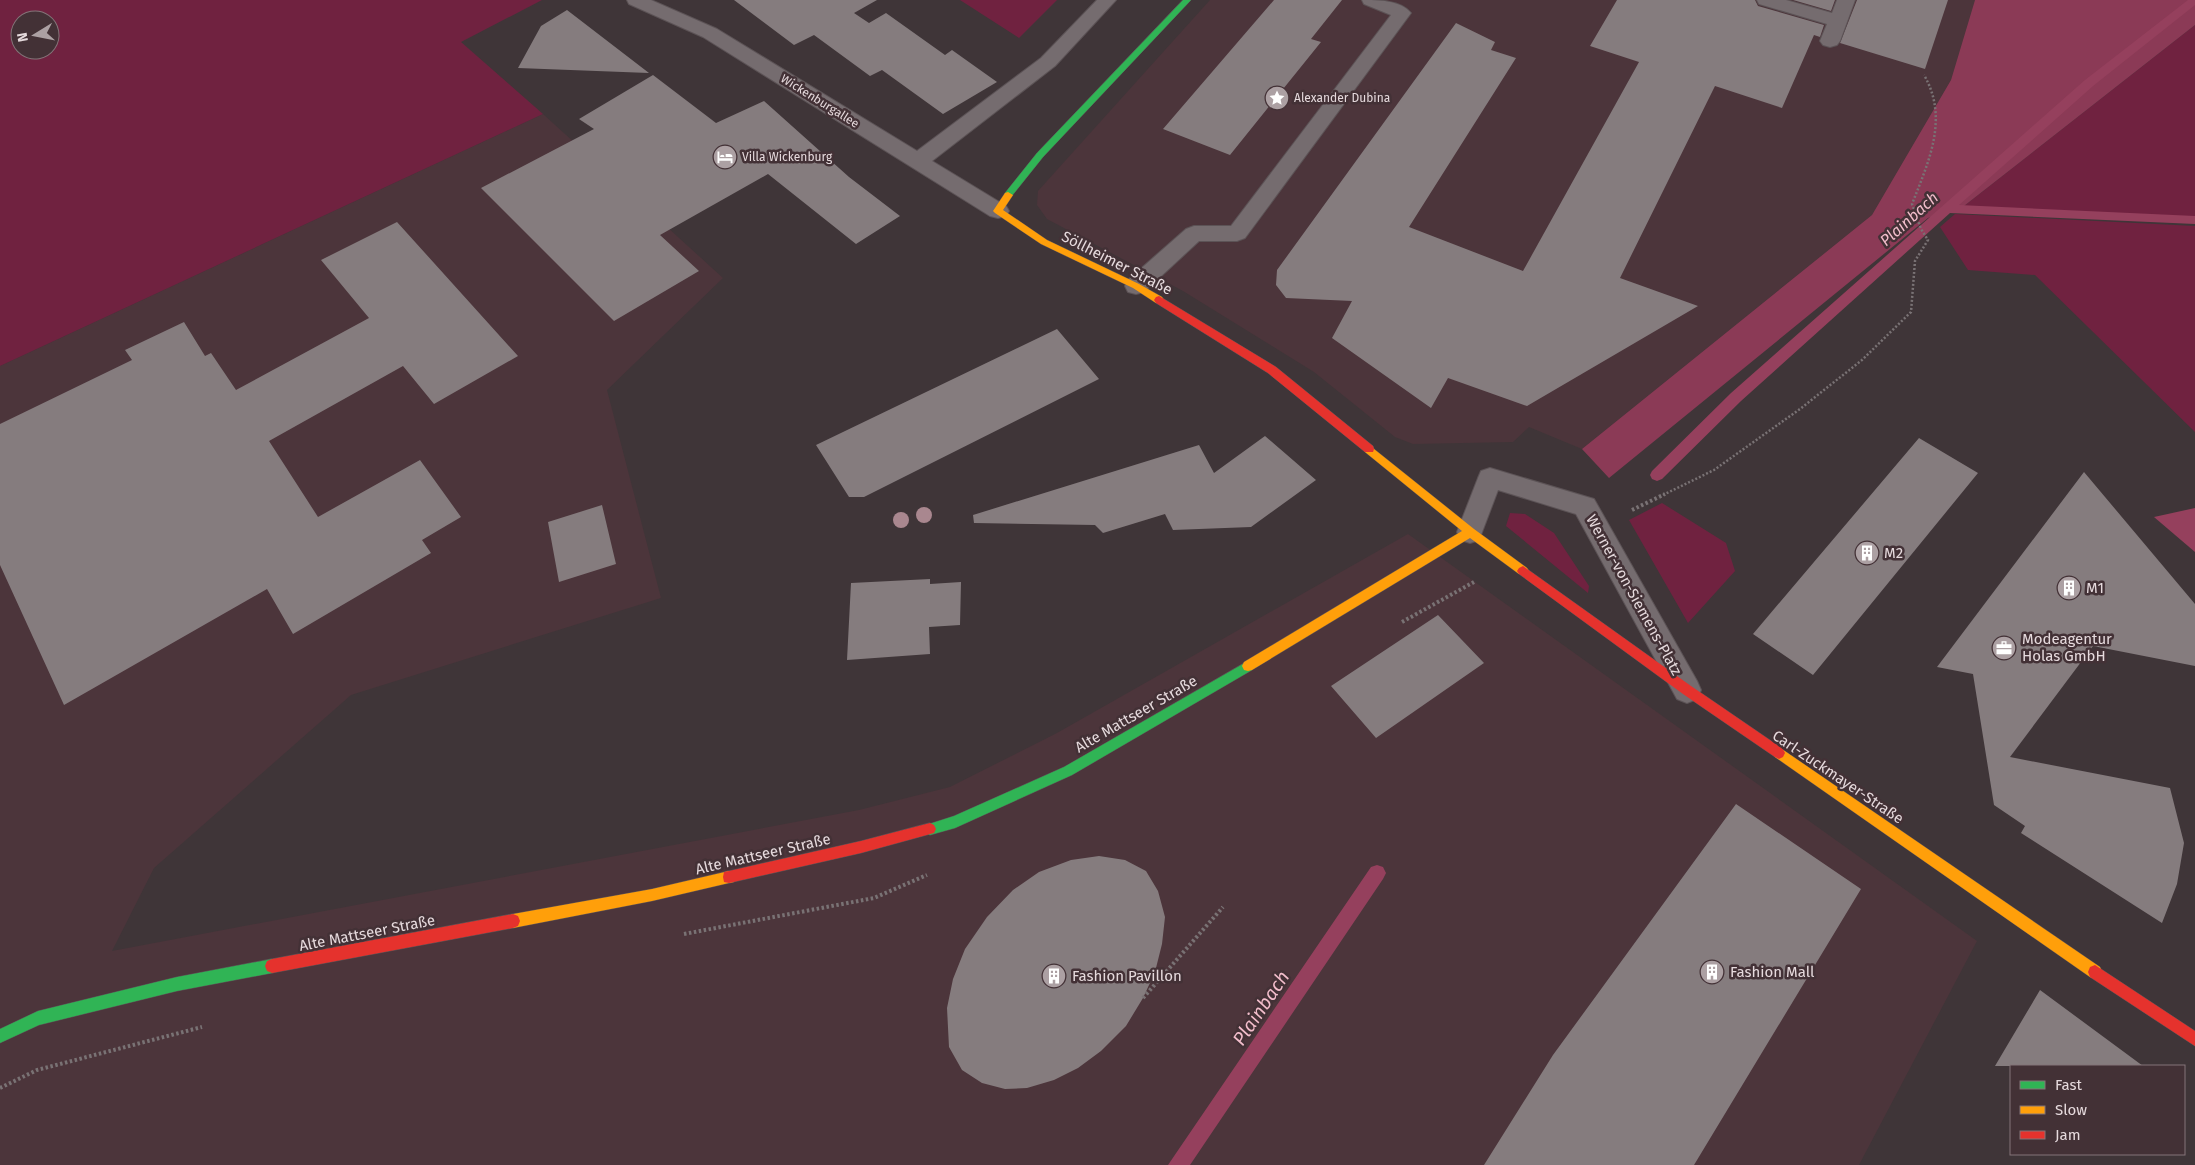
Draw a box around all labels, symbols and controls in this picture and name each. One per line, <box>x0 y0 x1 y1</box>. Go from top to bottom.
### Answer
north arrow <box>10 10 60 60</box>
text: N <box>14 31 32 43</box>
street label: Wickenburgallee <box>778 71 862 131</box>
place icon: Alexander Dubina <box>1264 85 1290 111</box>
place label: Alexander Dubina <box>1294 91 1390 105</box>
hotel icon: Villa Wickenburg <box>712 144 738 170</box>
place label: Villa Wickenburg <box>742 150 833 164</box>
water label: Plainbach <box>1876 188 1942 250</box>
street label: Söllheimer Straße <box>1059 227 1175 299</box>
street label: Werner-von-Siemens-Platz <box>1582 511 1686 679</box>
building icon: M2 <box>1854 540 1880 566</box>
place label: M2 <box>1884 544 1903 562</box>
building icon: M1 <box>2056 575 2082 601</box>
place label: M1 <box>2086 579 2104 597</box>
place label: Modeagentur Holas GmbH <box>2022 630 2112 665</box>
office icon: Modeagentur Holas GmbH <box>1991 635 2017 661</box>
street label: Alte Mattseer Straße <box>1072 672 1200 756</box>
street label: Carl-Zuckmayer-Straße <box>1769 726 1907 828</box>
street label: Alte Mattseer Straße <box>694 830 832 878</box>
street label: Alte Mattseer Straße <box>297 911 437 955</box>
building icon: Fashion Mall <box>1699 959 1725 985</box>
building icon: Fashion Pavillon <box>1041 963 1067 989</box>
place label: Fashion Mall <box>1730 963 1815 981</box>
water label: Plainbach <box>1228 966 1294 1050</box>
place label: Fashion Pavillon <box>1072 967 1182 985</box>
legend <box>2010 1065 2185 1155</box>
text: Fast <box>2055 1076 2082 1094</box>
text: Slow <box>2055 1101 2087 1119</box>
text: Jam <box>2055 1126 2081 1144</box>

